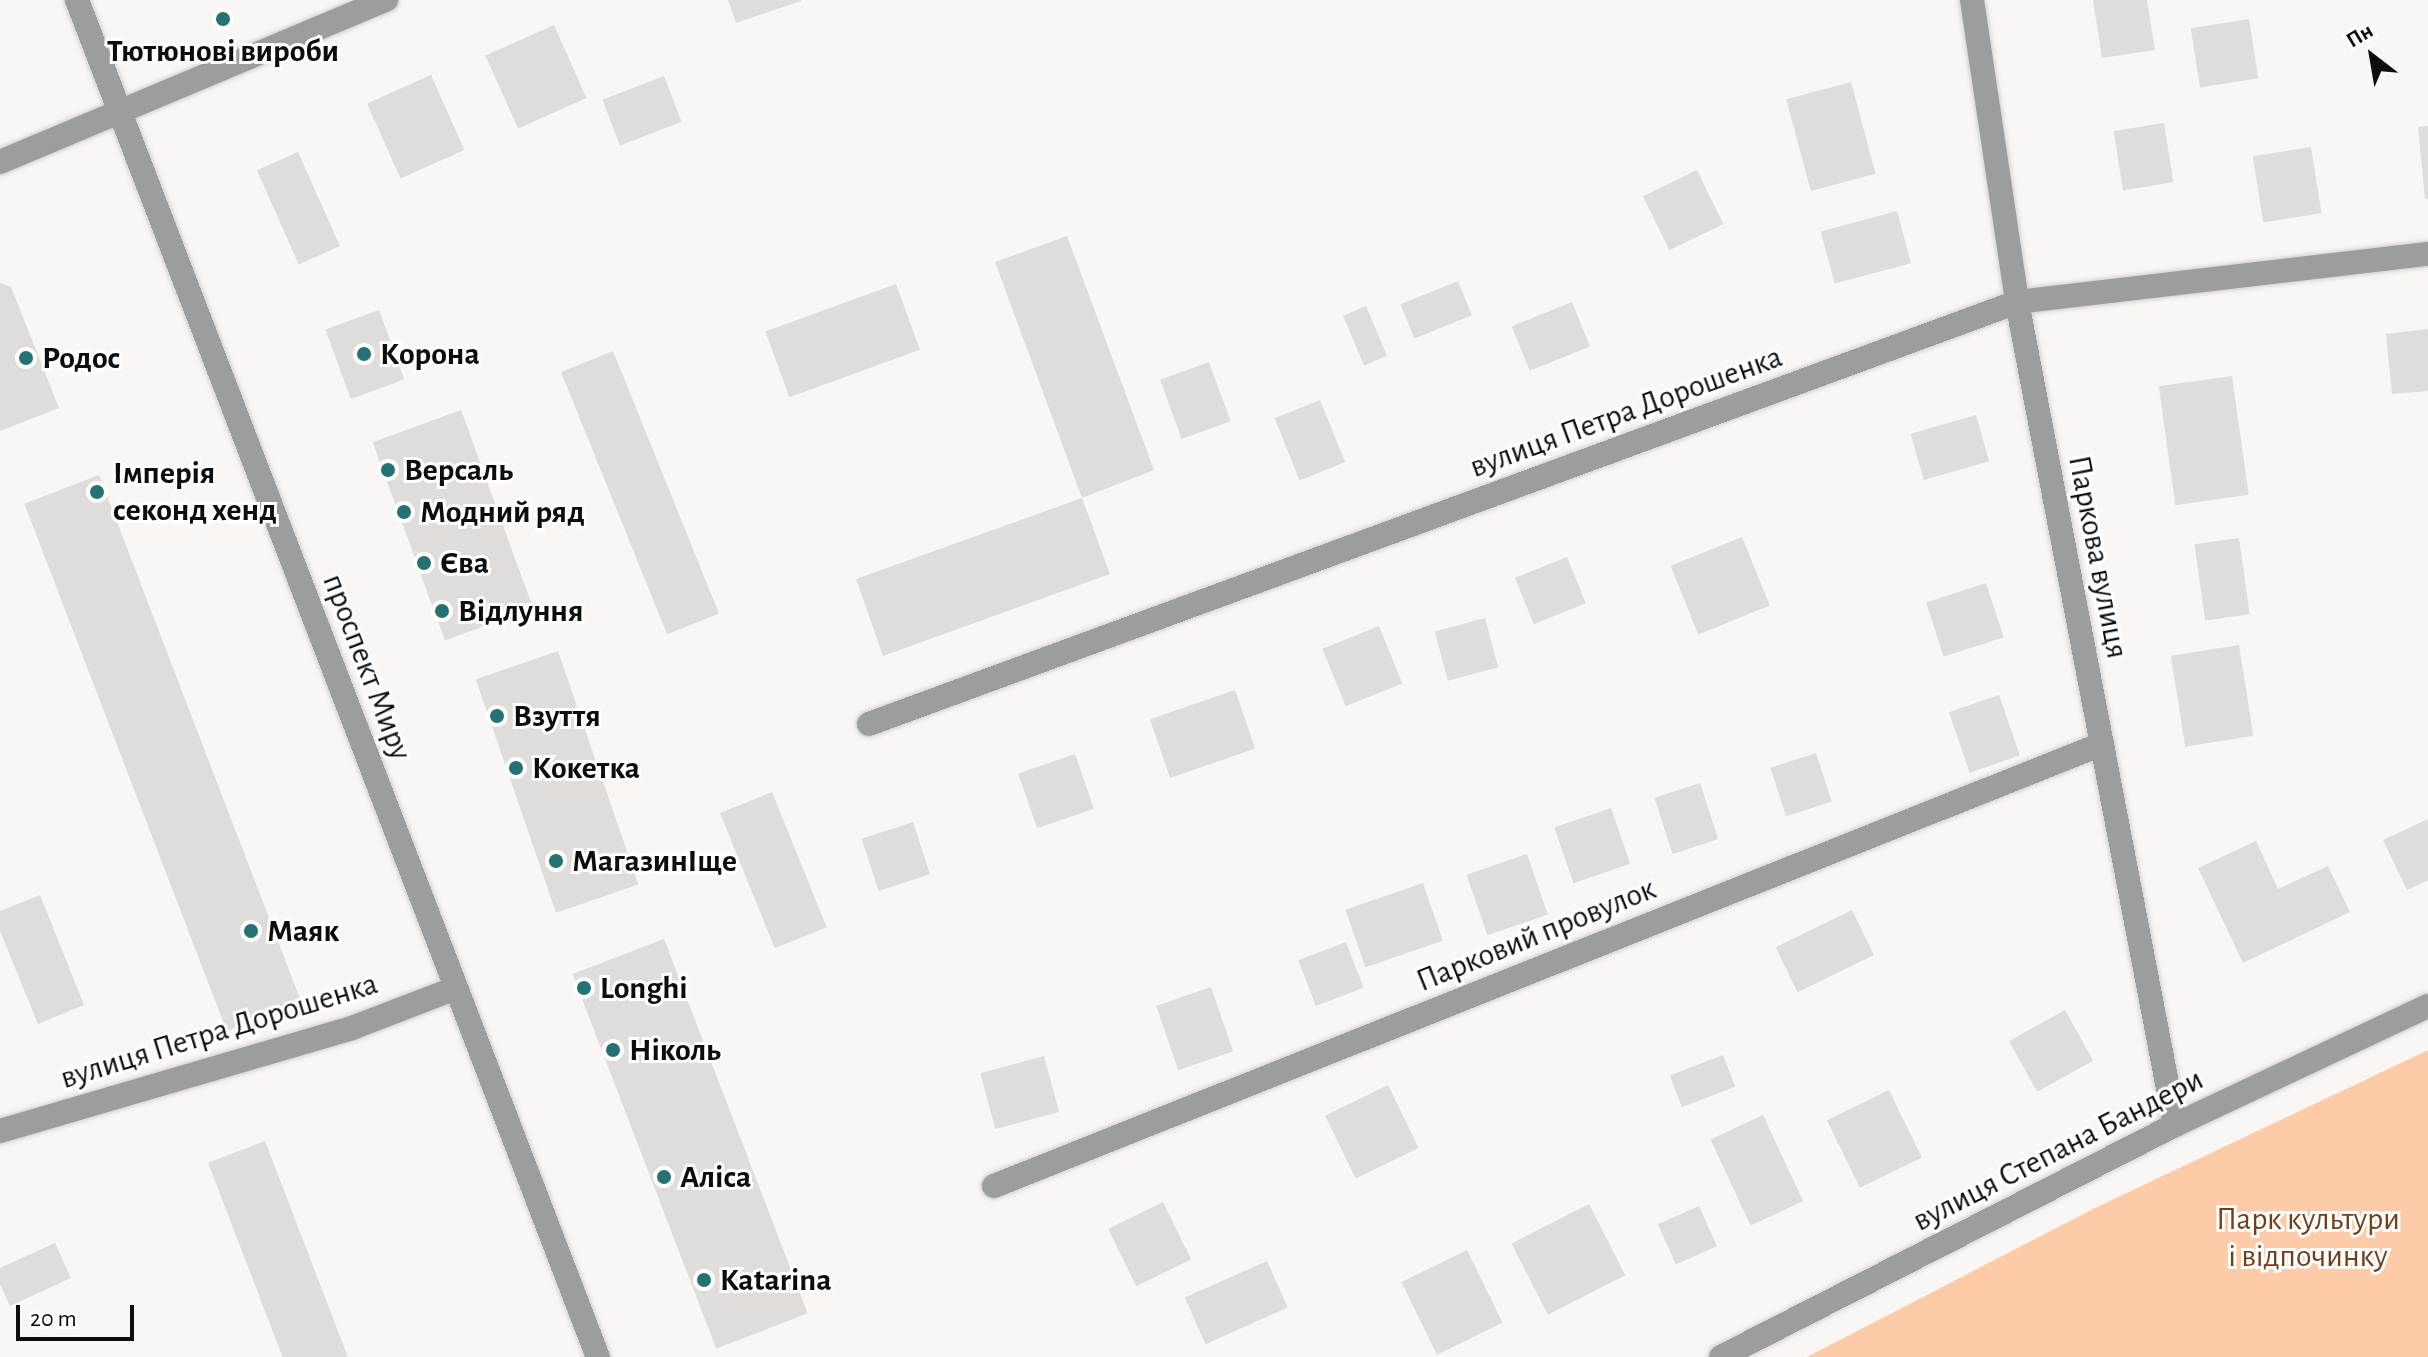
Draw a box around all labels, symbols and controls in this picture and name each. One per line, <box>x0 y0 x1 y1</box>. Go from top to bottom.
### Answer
marker: Тютюнові вироби <box>214 10 232 28</box>
north arrow <box>2332 16 2412 96</box>
text: Пн <box>2342 19 2377 52</box>
place label: Тютюнові вироби <box>107 32 339 70</box>
place label: Корона <box>380 335 480 373</box>
street label: вулиця Петра Дорошенка <box>1465 338 1787 486</box>
place label: Родос <box>42 339 120 377</box>
marker: Корона <box>355 345 373 363</box>
marker: Родос <box>17 349 35 367</box>
place label: Версаль <box>404 451 513 489</box>
street label: Паркова вулиця <box>2059 452 2137 662</box>
place label: Імперія секонд хенд <box>113 455 277 530</box>
marker: Версаль <box>379 461 397 479</box>
marker: Імперія секонд хенд <box>88 483 106 501</box>
place label: Модний ряд <box>420 493 585 531</box>
marker: Модний ряд <box>395 503 413 521</box>
place label: Єва <box>440 544 489 582</box>
marker: Єва <box>415 554 433 572</box>
street label: проспект Миру <box>314 568 420 766</box>
place label: Відлуння <box>458 592 584 630</box>
marker: Відлуння <box>433 602 451 620</box>
place label: Взуття <box>513 697 601 735</box>
marker: Взуття <box>488 707 506 725</box>
place label: Кокетка <box>532 749 640 787</box>
marker: Кокетка <box>507 759 525 777</box>
place label: МагазинІще <box>572 842 737 880</box>
marker: МагазинІще <box>547 852 565 870</box>
street label: Парковий провулок <box>1411 870 1661 1000</box>
place label: Маяк <box>267 912 339 950</box>
marker: Маяк <box>242 922 260 940</box>
street label: вулиця Петра Дорошенка <box>56 964 382 1098</box>
place label: Longhi <box>600 969 688 1007</box>
marker: Longhi <box>575 979 593 997</box>
place label: Ніколь <box>629 1031 721 1069</box>
marker: Ніколь <box>604 1041 622 1059</box>
street label: вулиця Степана Бандери <box>1906 1060 2210 1240</box>
place label: Аліса <box>680 1158 751 1196</box>
marker: Аліса <box>655 1168 673 1186</box>
park label: Парк культури і відпочинку <box>2216 1201 2400 1276</box>
place label: Katarina <box>720 1261 832 1299</box>
marker: Katarina <box>695 1271 713 1289</box>
scale bar <box>20 1289 138 1339</box>
text: 20 m <box>30 1307 77 1331</box>

